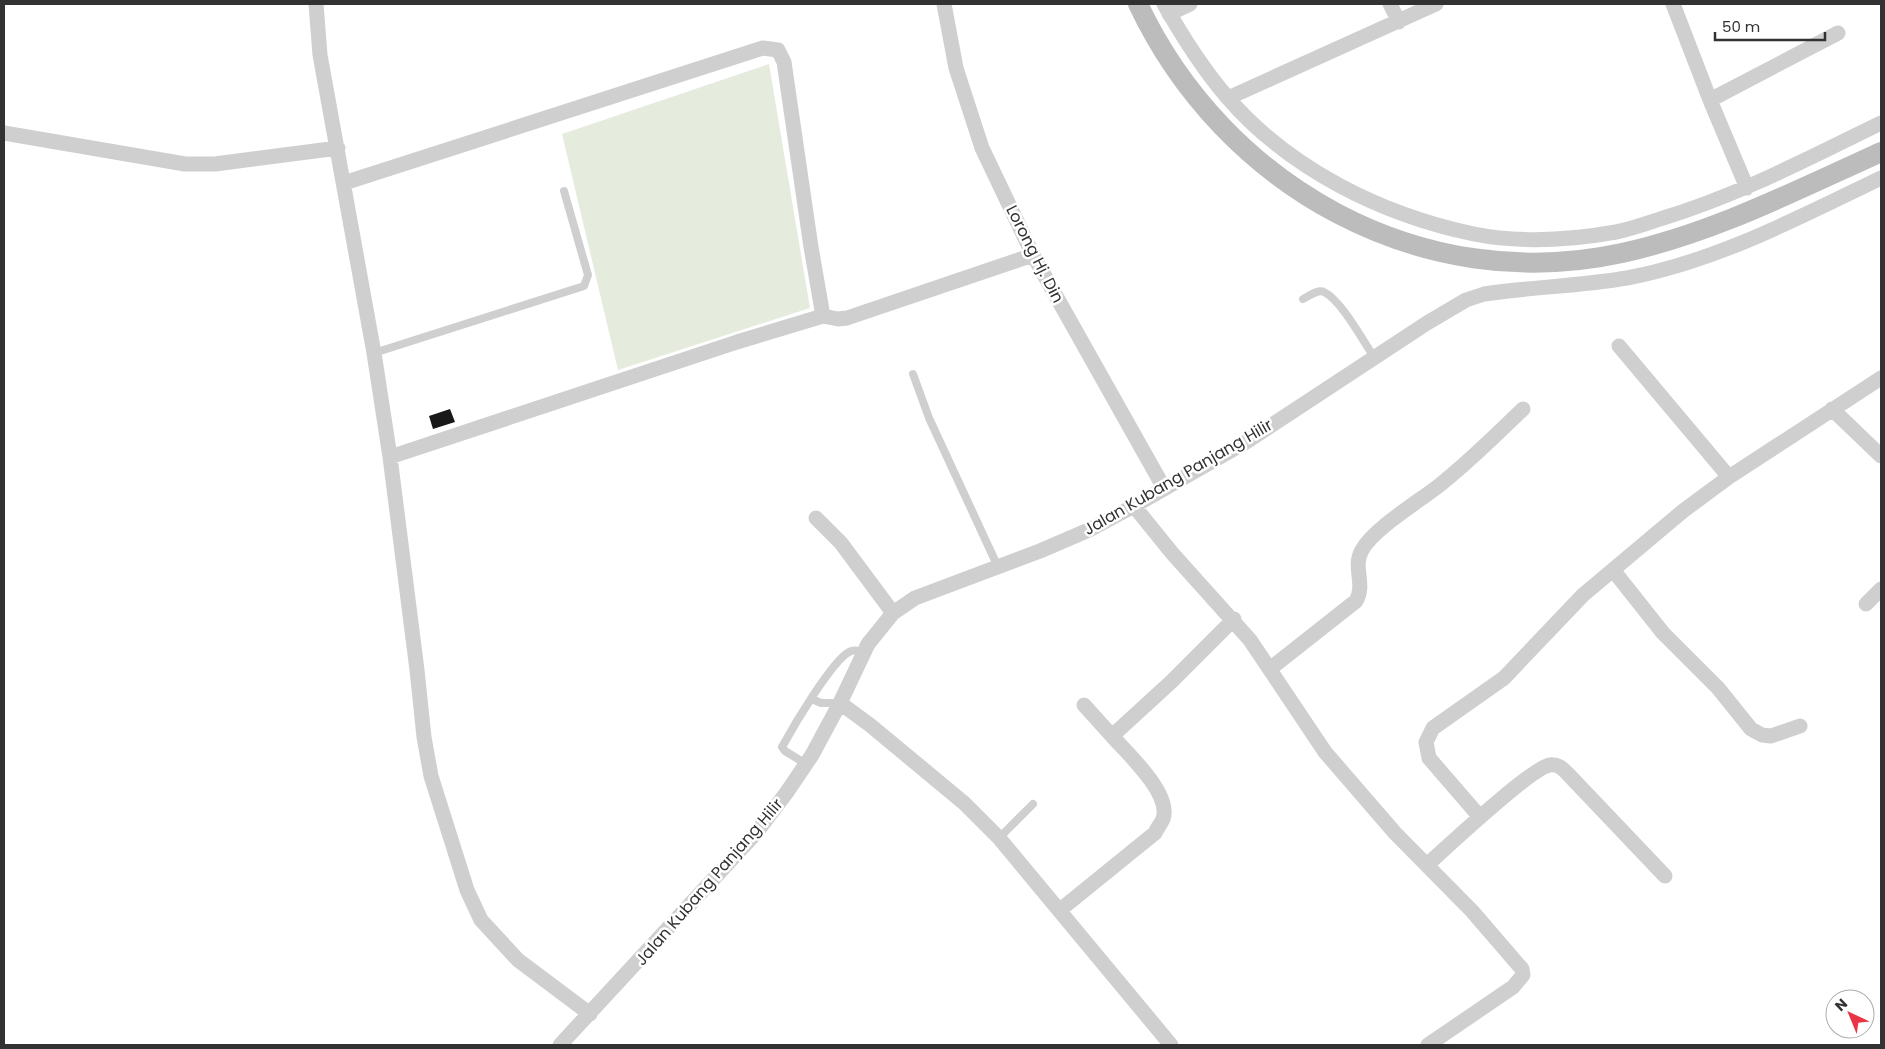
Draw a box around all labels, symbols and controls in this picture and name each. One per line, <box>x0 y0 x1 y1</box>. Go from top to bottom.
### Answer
scale bar <box>1715 10 1825 42</box>
text: 50 m <box>1722 16 1760 37</box>
street label: Lorong Hj. Din <box>1000 201 1070 307</box>
street label: Jalan Kubang Panjang Hilir <box>1079 413 1277 541</box>
street label: Jalan Kubang Panjang Hilir <box>630 793 788 971</box>
north arrow <box>1825 989 1875 1039</box>
text: N <box>1830 994 1852 1015</box>

